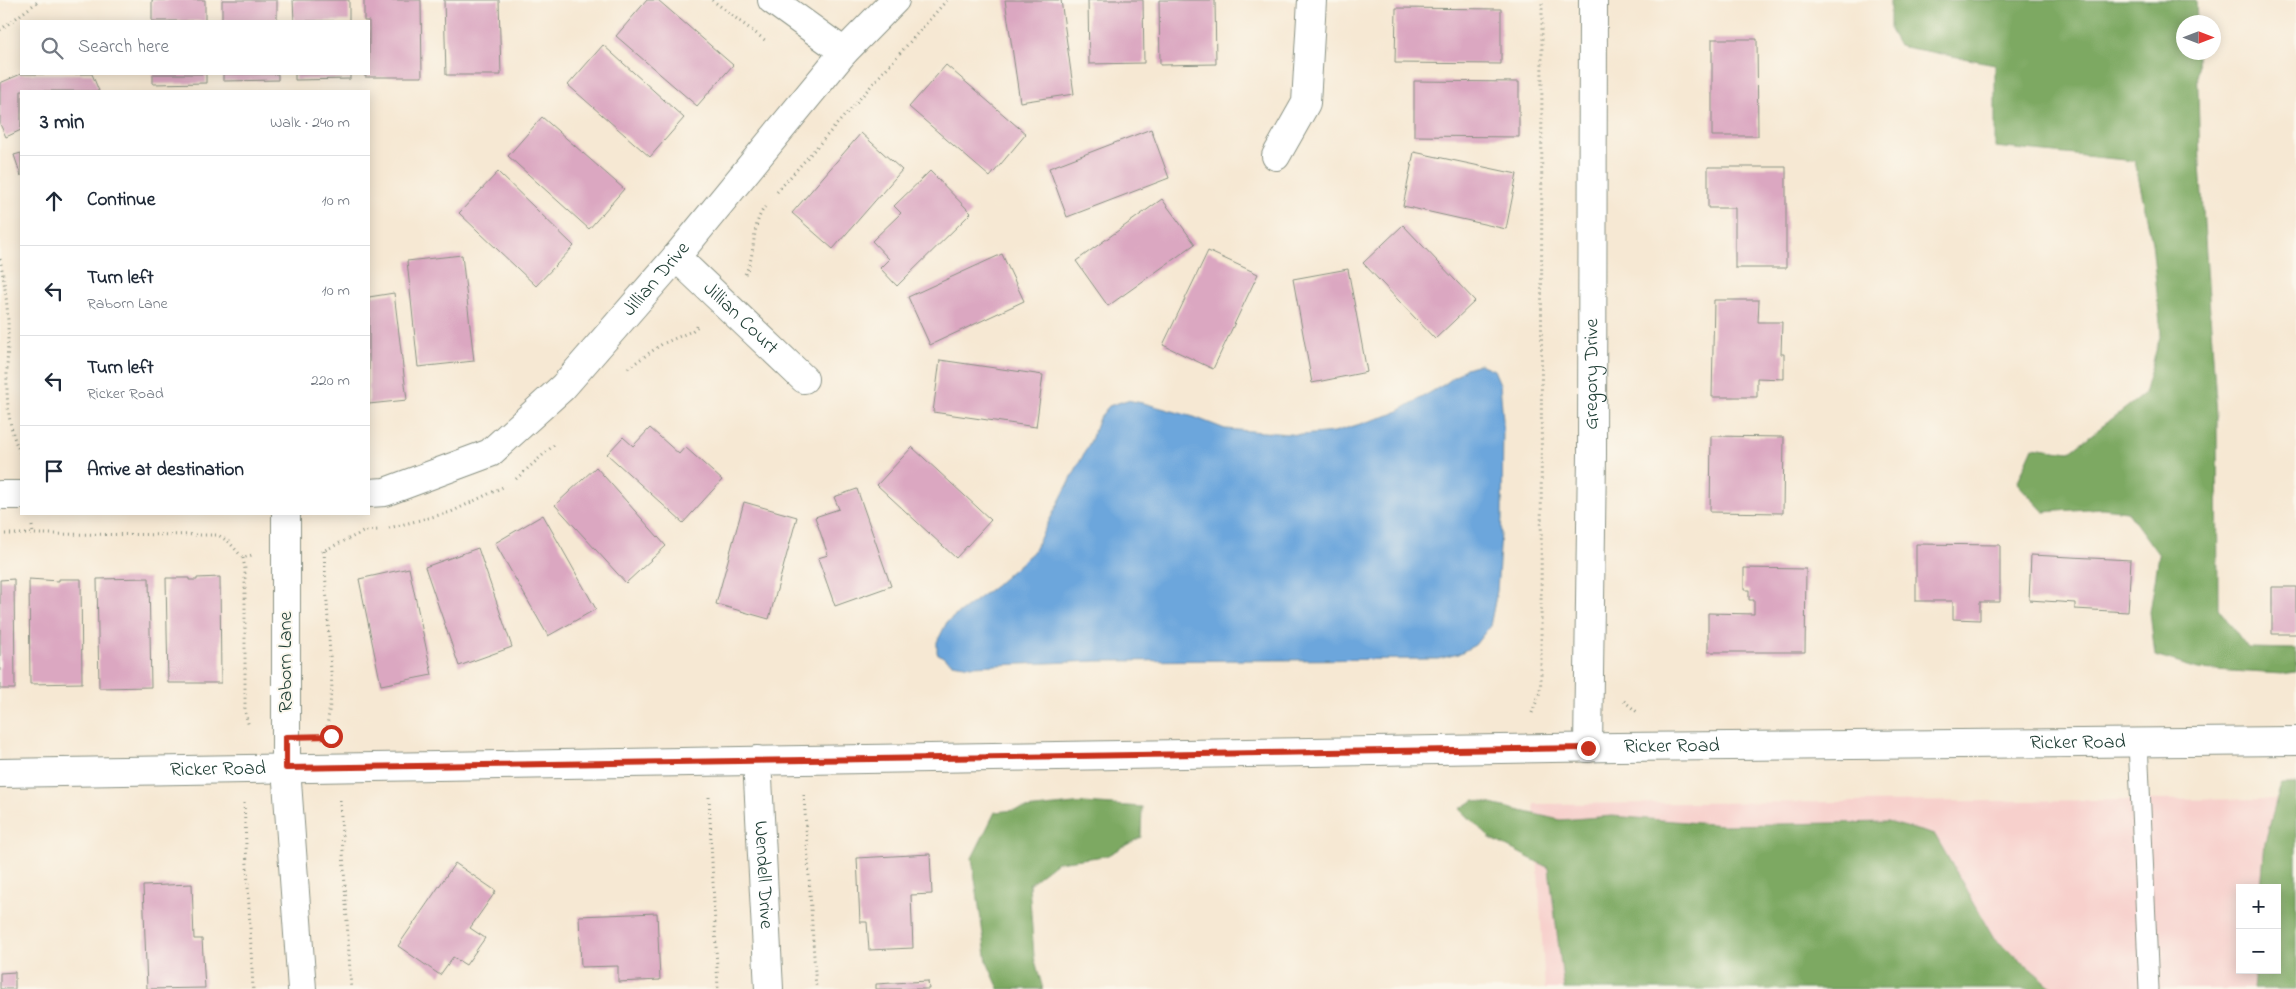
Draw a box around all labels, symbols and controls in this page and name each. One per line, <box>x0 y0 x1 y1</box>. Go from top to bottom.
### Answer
north arrow <box>2176 15 2221 60</box>
search box <box>20 20 370 75</box>
icon: search <box>38 34 66 62</box>
text: Search here <box>78 34 169 61</box>
text: 3 min <box>40 108 84 138</box>
text: Walk · 240 m <box>270 111 350 135</box>
icon: ahead <box>40 187 68 215</box>
text: Continue <box>87 187 155 214</box>
text: 10 m <box>322 189 350 213</box>
street label: Jillian Drive <box>616 235 697 323</box>
text: Turn left <box>87 265 154 292</box>
street label: Jillian Court <box>696 275 785 362</box>
icon: left <box>40 277 68 305</box>
text: 10 m <box>322 279 350 303</box>
text: Raborn Lane <box>87 292 168 316</box>
street label: Gregory Drive <box>1578 318 1608 430</box>
text: Turn left <box>87 355 154 382</box>
icon: left <box>40 367 68 395</box>
text: 220 m <box>311 369 350 393</box>
text: Ricker Road <box>87 382 164 406</box>
icon: arrive <box>40 457 68 485</box>
text: Arrive at destination <box>87 457 244 484</box>
street label: Raborn Lane <box>272 612 301 712</box>
route start <box>320 725 343 748</box>
street label: Ricker Road <box>2030 728 2126 758</box>
street label: Ricker Road <box>1624 732 1720 761</box>
route end <box>1577 737 1600 760</box>
street label: Ricker Road <box>170 754 266 785</box>
street label: Wendell Drive <box>746 820 780 930</box>
map controls <box>2236 884 2281 974</box>
button: + <box>2236 884 2281 929</box>
button: − <box>2236 929 2281 974</box>

